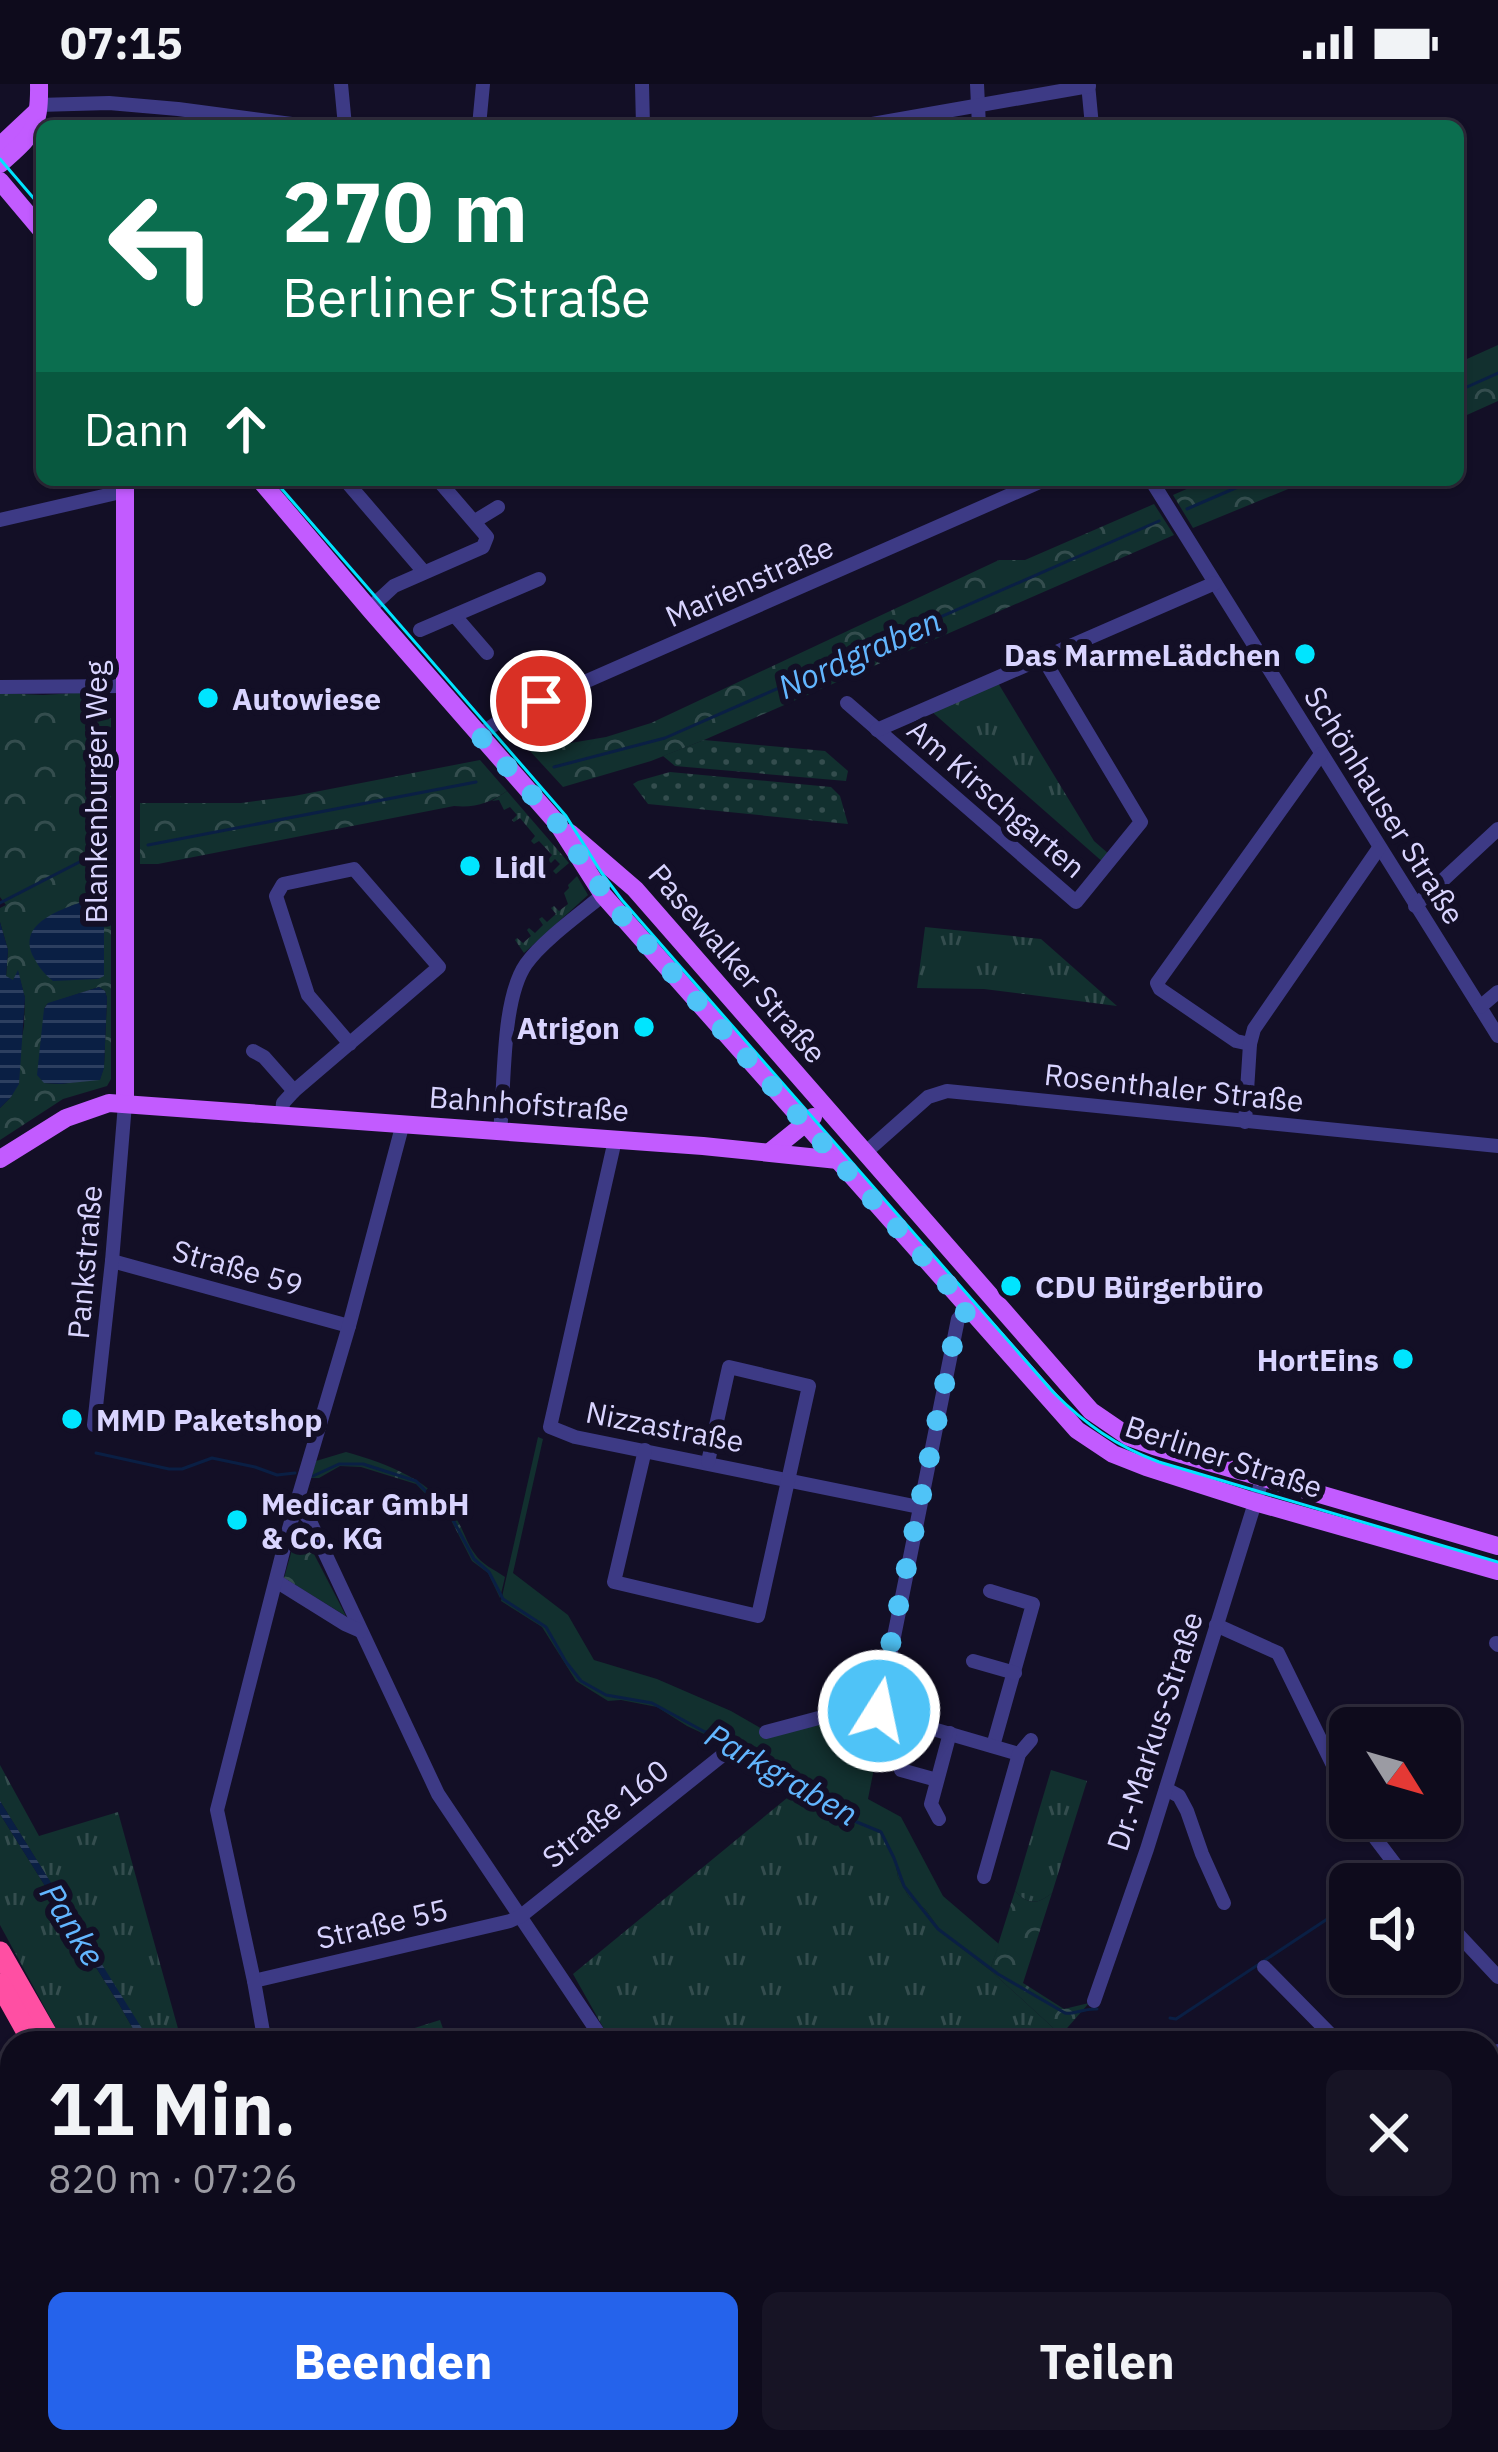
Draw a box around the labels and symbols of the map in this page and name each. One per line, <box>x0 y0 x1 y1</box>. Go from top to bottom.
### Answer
street label: Marienstraße <box>659 527 839 635</box>
water label: Nordgraben <box>771 598 947 708</box>
place label: Das MarmeLädchen <box>1004 635 1281 674</box>
marker: Das MarmeLädchen <box>1292 641 1318 667</box>
pin <box>490 650 592 752</box>
street label: Blankenburger Weg <box>76 660 115 924</box>
place label: Autowiese <box>232 679 381 718</box>
street label: Schönhauser Straße <box>1296 679 1474 931</box>
marker: Autowiese <box>195 685 221 711</box>
street label: Am Kirschgarten <box>900 710 1094 886</box>
place label: Lidl <box>494 847 546 886</box>
marker: Lidl <box>457 853 483 879</box>
street label: Pasewalker Straße <box>641 855 835 1071</box>
place label: Atrigon <box>517 1008 620 1047</box>
marker: Atrigon <box>631 1014 657 1040</box>
street label: Rosenthaler Straße <box>1042 1054 1306 1120</box>
street label: Bahnhofstraße <box>428 1077 630 1129</box>
street label: Pankstraße <box>58 1184 110 1340</box>
street label: Straße 59 <box>168 1230 308 1304</box>
place label: CDU Bürgerbüro <box>1035 1267 1263 1306</box>
marker: CDU Bürgerbüro <box>998 1273 1024 1299</box>
place label: HortEins <box>1257 1340 1379 1379</box>
marker: HortEins <box>1390 1346 1416 1372</box>
street label: Nizzastraße <box>583 1392 747 1460</box>
place label: MMD Paketshop <box>96 1400 322 1439</box>
marker: MMD Paketshop <box>59 1406 85 1432</box>
street label: Berliner Straße <box>1121 1406 1327 1506</box>
place label: Medicar GmbH & Co. KG <box>261 1484 469 1557</box>
marker: Medicar GmbH & Co. KG <box>224 1507 250 1533</box>
street label: Dr.-Markus-Straße <box>1097 1607 1211 1855</box>
position arrow <box>816 1648 942 1774</box>
north arrow <box>1329 1707 1461 1839</box>
water label: Parkgraben <box>698 1713 866 1835</box>
street label: Straße 160 <box>534 1750 676 1876</box>
water label: Panke <box>31 1874 115 1974</box>
street label: Straße 55 <box>313 1889 451 1957</box>

